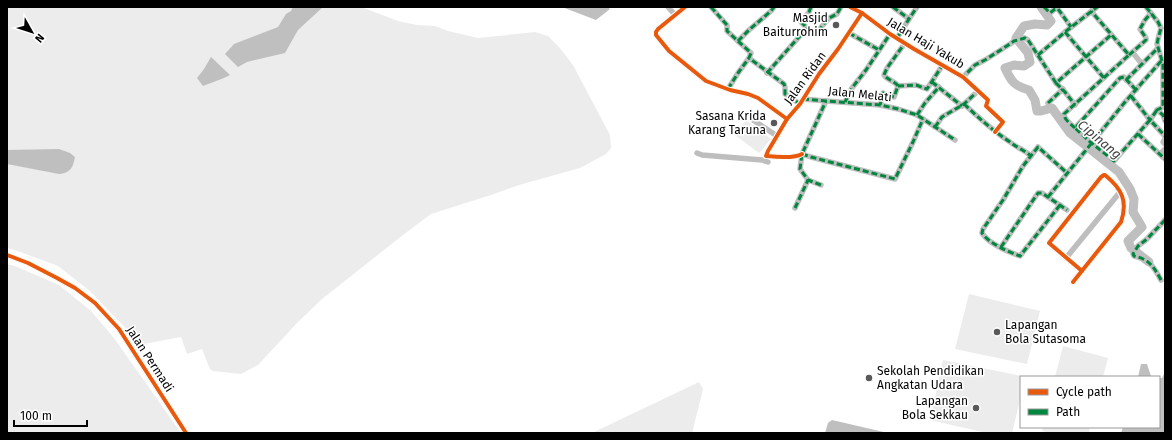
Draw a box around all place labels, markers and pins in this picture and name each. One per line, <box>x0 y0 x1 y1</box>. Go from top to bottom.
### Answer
place label: Masjid Baiturrohim <box>763 11 828 39</box>
marker: Masjid Baiturrohim <box>831 20 841 30</box>
place label: Sasana Krida Karang Taruna <box>688 109 766 137</box>
marker: Sasana Krida Karang Taruna <box>769 118 779 128</box>
place label: Lapangan Bola Sutasoma <box>1005 318 1086 346</box>
marker: Lapangan Bola Sutasoma <box>992 327 1002 337</box>
place label: Sekolah Pendidikan Angkatan Udara <box>877 364 984 392</box>
marker: Sekolah Pendidikan Angkatan Udara <box>864 373 874 383</box>
place label: Lapangan Bola Sekkau <box>902 394 968 422</box>
marker: Lapangan Bola Sekkau <box>971 403 981 413</box>

